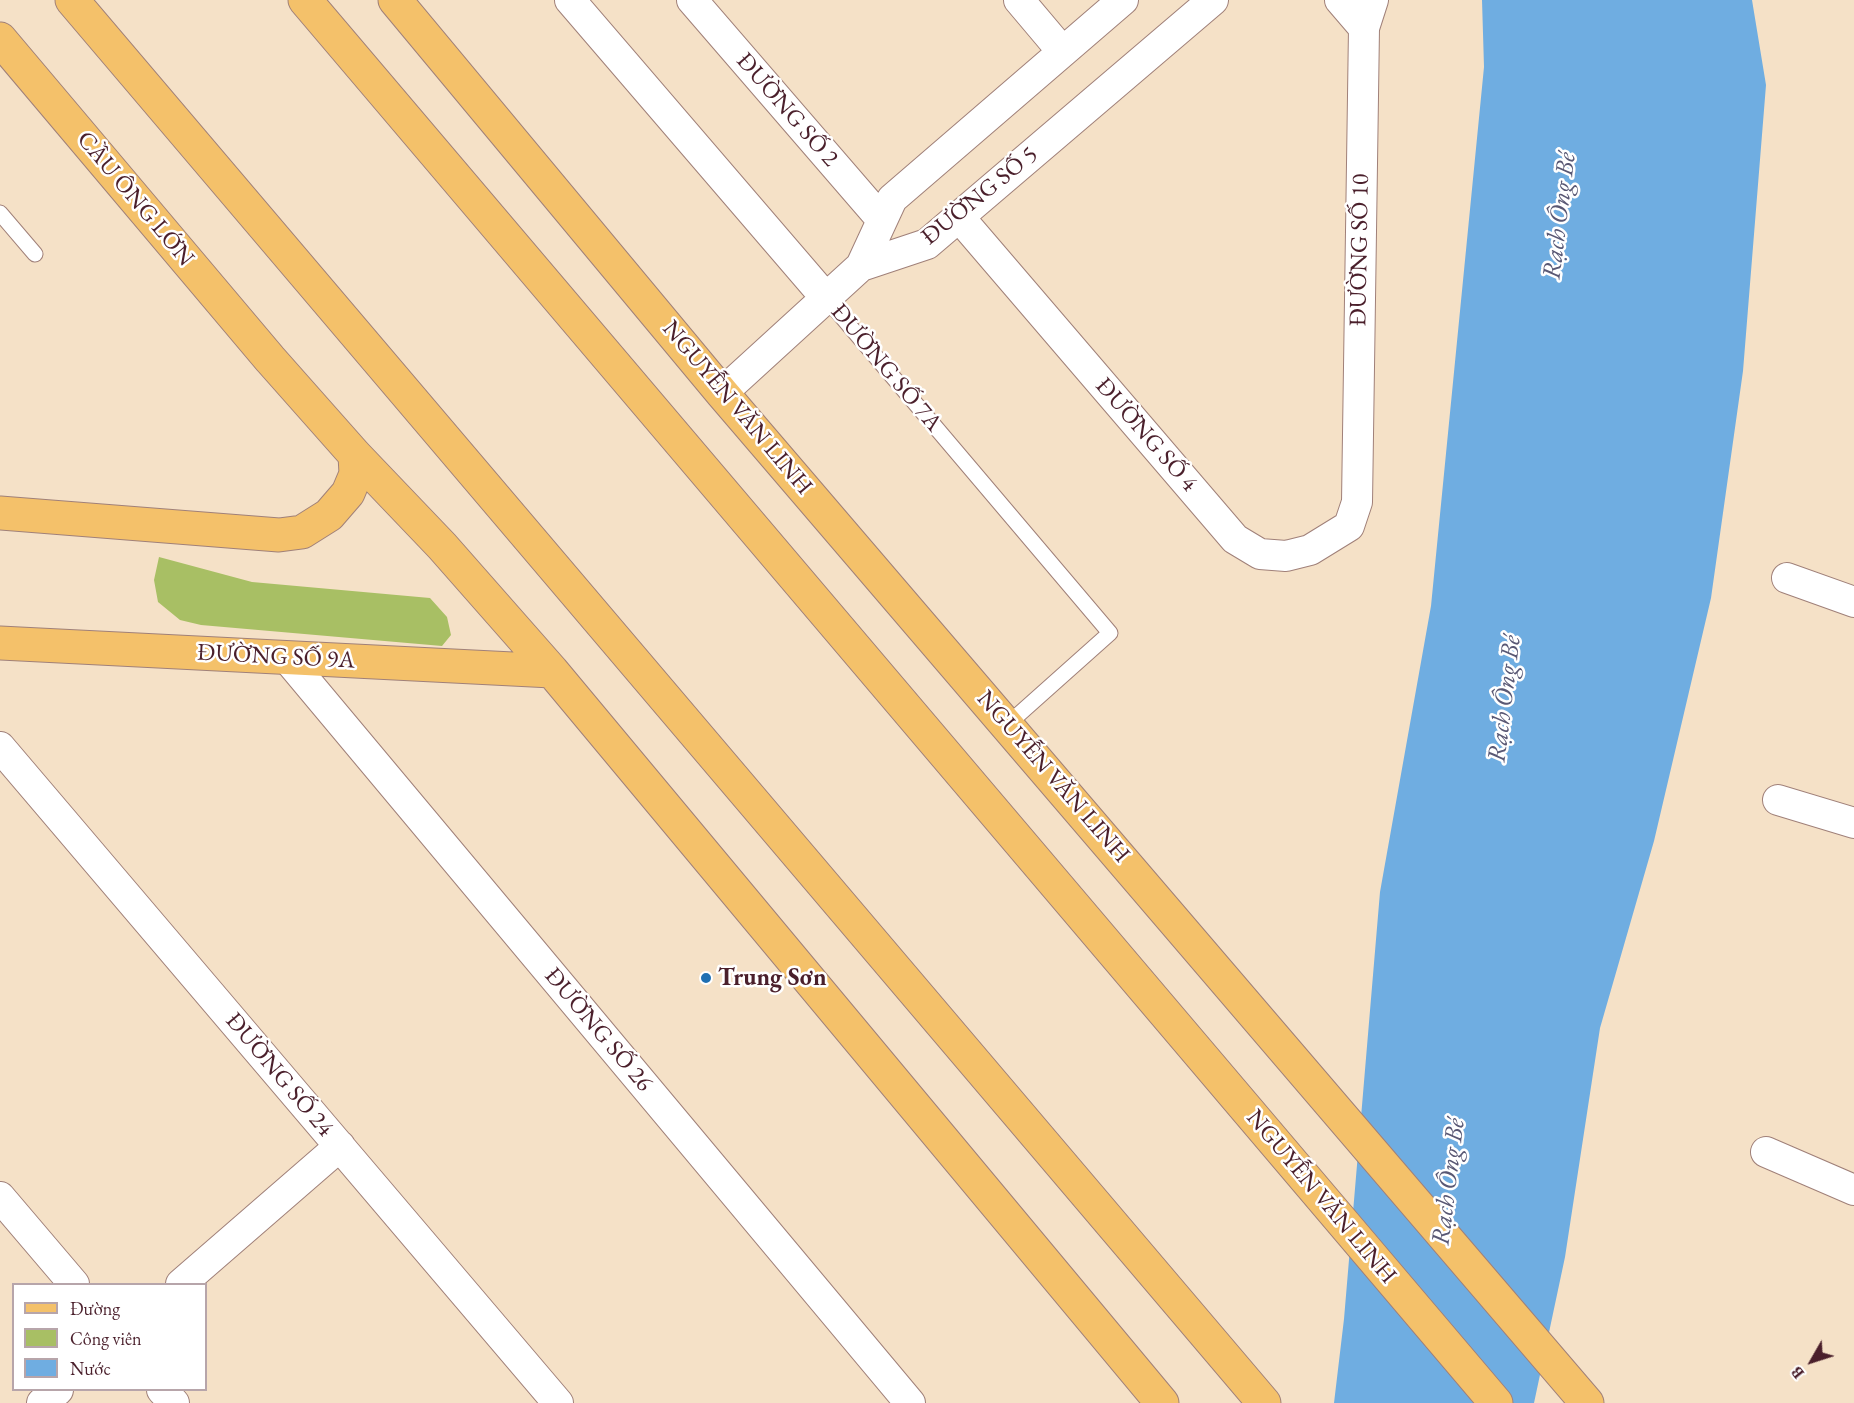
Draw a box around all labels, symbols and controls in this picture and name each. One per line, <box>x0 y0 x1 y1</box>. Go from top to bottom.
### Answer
street label: ĐƯỜNG SỐ 2 <box>730 47 844 173</box>
street label: CẦU ÔNG LỚN <box>70 126 200 272</box>
street label: ĐƯỜNG SỐ 5 <box>916 140 1044 252</box>
water label: Rạch Ông Bé <box>1537 151 1583 281</box>
street label: ĐƯỜNG SỐ 10 <box>1344 173 1376 327</box>
street label: ĐƯỜNG SỐ 7A <box>824 298 948 438</box>
street label: NGUYỄN VĂN LINH <box>656 315 818 501</box>
street label: ĐƯỜNG SỐ 4 <box>1089 372 1203 498</box>
water label: Rạch Ông Bé <box>1482 634 1528 764</box>
street label: ĐƯỜNG SỐ 9A <box>196 638 356 676</box>
street label: NGUYỄN VĂN LINH <box>970 685 1136 869</box>
street label: ĐƯỜNG SỐ 26 <box>538 962 658 1098</box>
place label: Trung Sơn <box>718 964 826 992</box>
marker: Trung Sơn <box>699 971 713 985</box>
street label: ĐƯỜNG SỐ 24 <box>219 1007 339 1143</box>
street label: NGUYỄN VĂN LINH <box>1240 1104 1402 1290</box>
water label: Rạch Ông Bé <box>1426 1117 1472 1247</box>
legend <box>12 1283 207 1391</box>
text: Đường <box>70 1297 120 1320</box>
text: Công viên <box>70 1327 141 1350</box>
north arrow <box>1782 1331 1842 1391</box>
text: Nước <box>70 1357 111 1380</box>
text: B <box>1786 1362 1809 1383</box>

